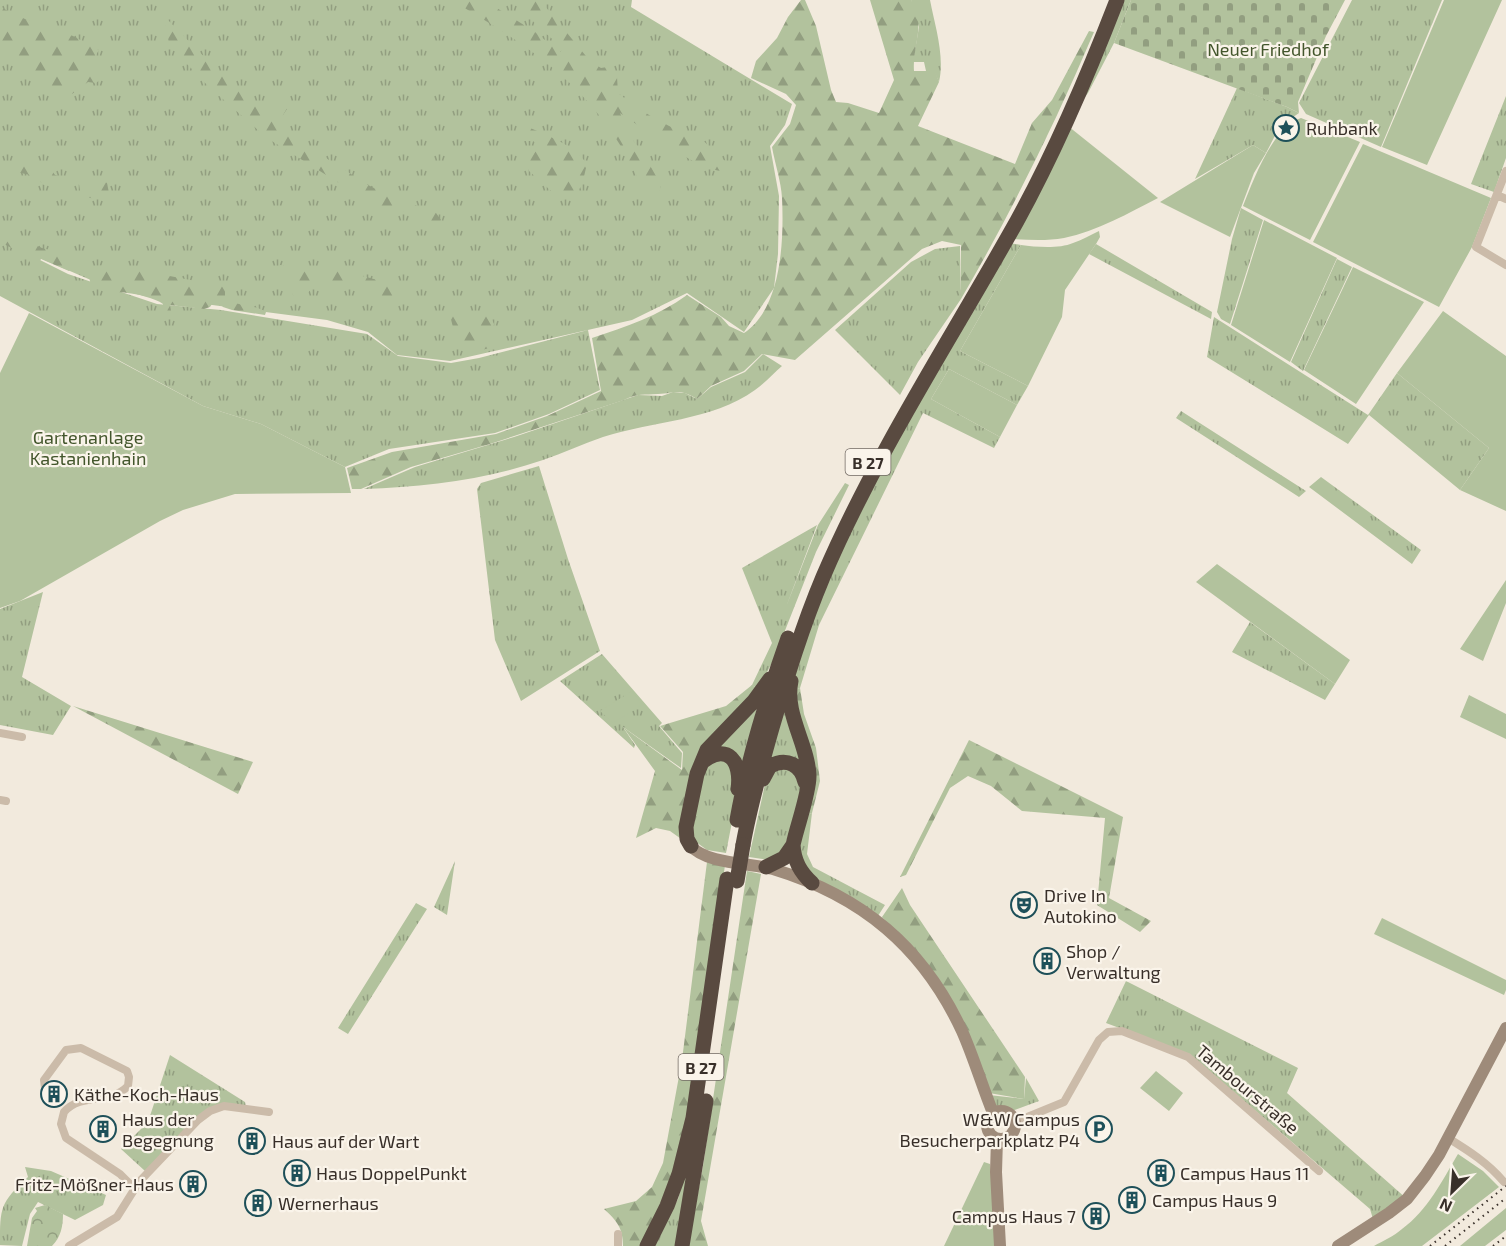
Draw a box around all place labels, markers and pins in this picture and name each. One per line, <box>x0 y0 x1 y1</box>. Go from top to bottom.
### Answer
place icon: Ruhbank <box>1271 113 1301 143</box>
place label: Ruhbank <box>1306 117 1378 139</box>
place label: Drive In Autokino <box>1044 884 1117 927</box>
theatre icon: Drive In Autokino <box>1009 890 1039 920</box>
place label: Shop / Verwaltung <box>1066 940 1161 983</box>
building icon: Shop / Verwaltung <box>1032 946 1062 976</box>
building icon: Käthe-Koch-Haus <box>39 1079 69 1109</box>
place label: Käthe-Koch-Haus <box>74 1083 219 1105</box>
place label: Haus der Begegnung <box>122 1108 214 1151</box>
place label: W&W Campus Besucherparkplatz P4 <box>900 1108 1080 1151</box>
building icon: Haus der Begegnung <box>88 1114 118 1144</box>
parking icon: W&W Campus Besucherparkplatz P4 <box>1084 1114 1114 1144</box>
building icon: Haus auf der Wart <box>237 1126 267 1156</box>
place label: Haus auf der Wart <box>272 1130 420 1152</box>
building icon: Haus DoppelPunkt <box>282 1158 312 1188</box>
building icon: Campus Haus 11 <box>1146 1158 1176 1188</box>
place label: Haus DoppelPunkt <box>316 1162 467 1184</box>
place label: Campus Haus 11 <box>1180 1162 1309 1184</box>
building icon: Fritz-Mößner-Haus <box>178 1169 208 1199</box>
place label: Fritz-Mößner-Haus <box>15 1173 174 1195</box>
building icon: Campus Haus 9 <box>1117 1185 1147 1215</box>
building icon: Wernerhaus <box>243 1188 273 1218</box>
place label: Campus Haus 9 <box>1152 1189 1277 1211</box>
place label: Wernerhaus <box>278 1192 379 1214</box>
building icon: Campus Haus 7 <box>1081 1201 1111 1231</box>
place label: Campus Haus 7 <box>952 1205 1076 1227</box>

